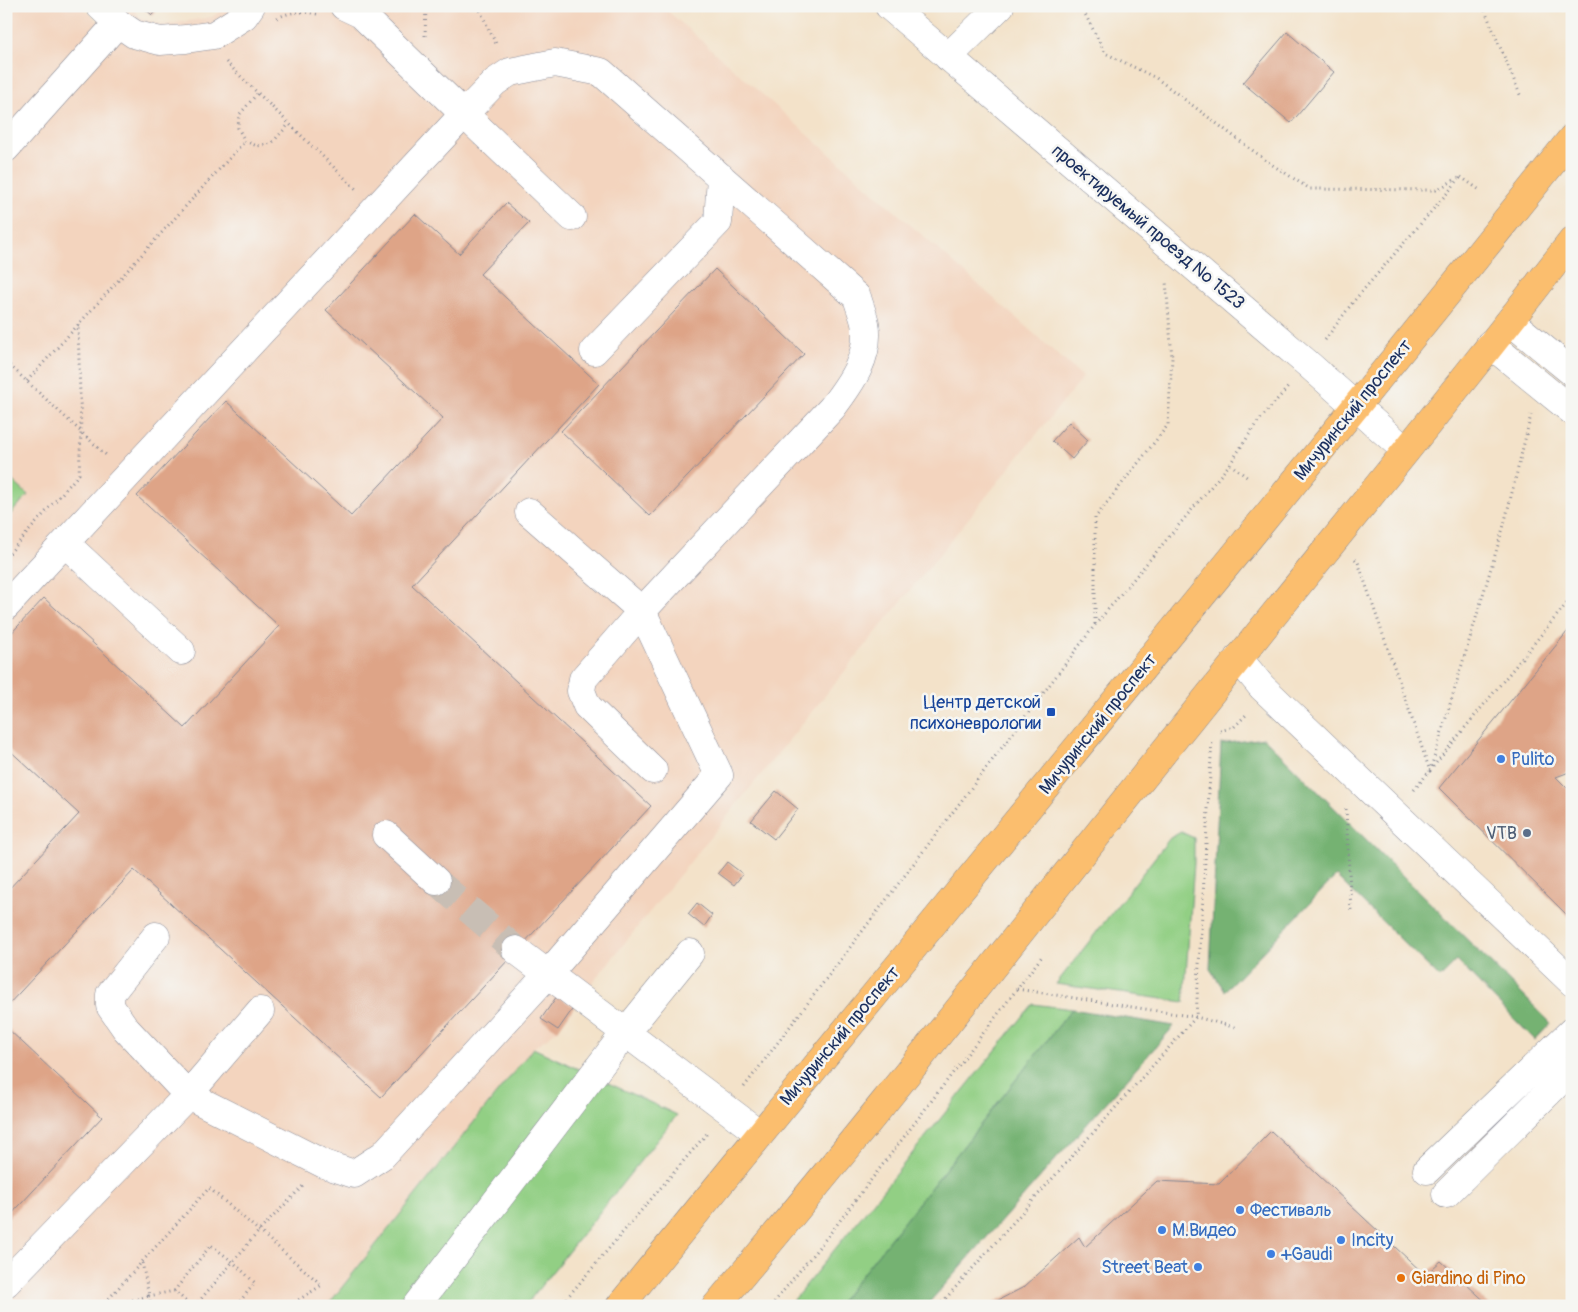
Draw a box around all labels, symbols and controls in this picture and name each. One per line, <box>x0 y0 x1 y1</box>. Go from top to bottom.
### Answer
street label: проектируемый проезд № 1523 <box>1047 139 1249 315</box>
street label: Мичуринский проспект <box>1289 335 1417 485</box>
street label: Мичуринский проспект <box>1034 649 1162 799</box>
place label: Центр детской психоневрологии <box>910 691 1041 735</box>
marker: Центр детской психоневрологии <box>1045 706 1057 718</box>
place label: Pulito <box>1511 748 1555 771</box>
marker: Pulito <box>1495 753 1507 765</box>
place label: VTB <box>1486 822 1517 845</box>
marker: VTB <box>1521 827 1533 839</box>
street label: Мичуринский проспект <box>775 962 905 1110</box>
place label: Фестиваль <box>1250 1199 1332 1222</box>
marker: Фестиваль <box>1234 1204 1246 1216</box>
place label: М.Видео <box>1172 1219 1237 1242</box>
marker: М.Видео <box>1156 1224 1168 1236</box>
place label: Incity <box>1351 1229 1394 1252</box>
marker: Incity <box>1335 1234 1347 1246</box>
place label: +Gaudi <box>1280 1243 1332 1266</box>
marker: +Gaudi <box>1265 1248 1277 1260</box>
place label: Street Beat <box>1101 1256 1189 1279</box>
marker: Street Beat <box>1192 1261 1204 1273</box>
place label: Giardino di Pino <box>1411 1267 1526 1290</box>
marker: Giardino di Pino <box>1395 1272 1407 1284</box>

